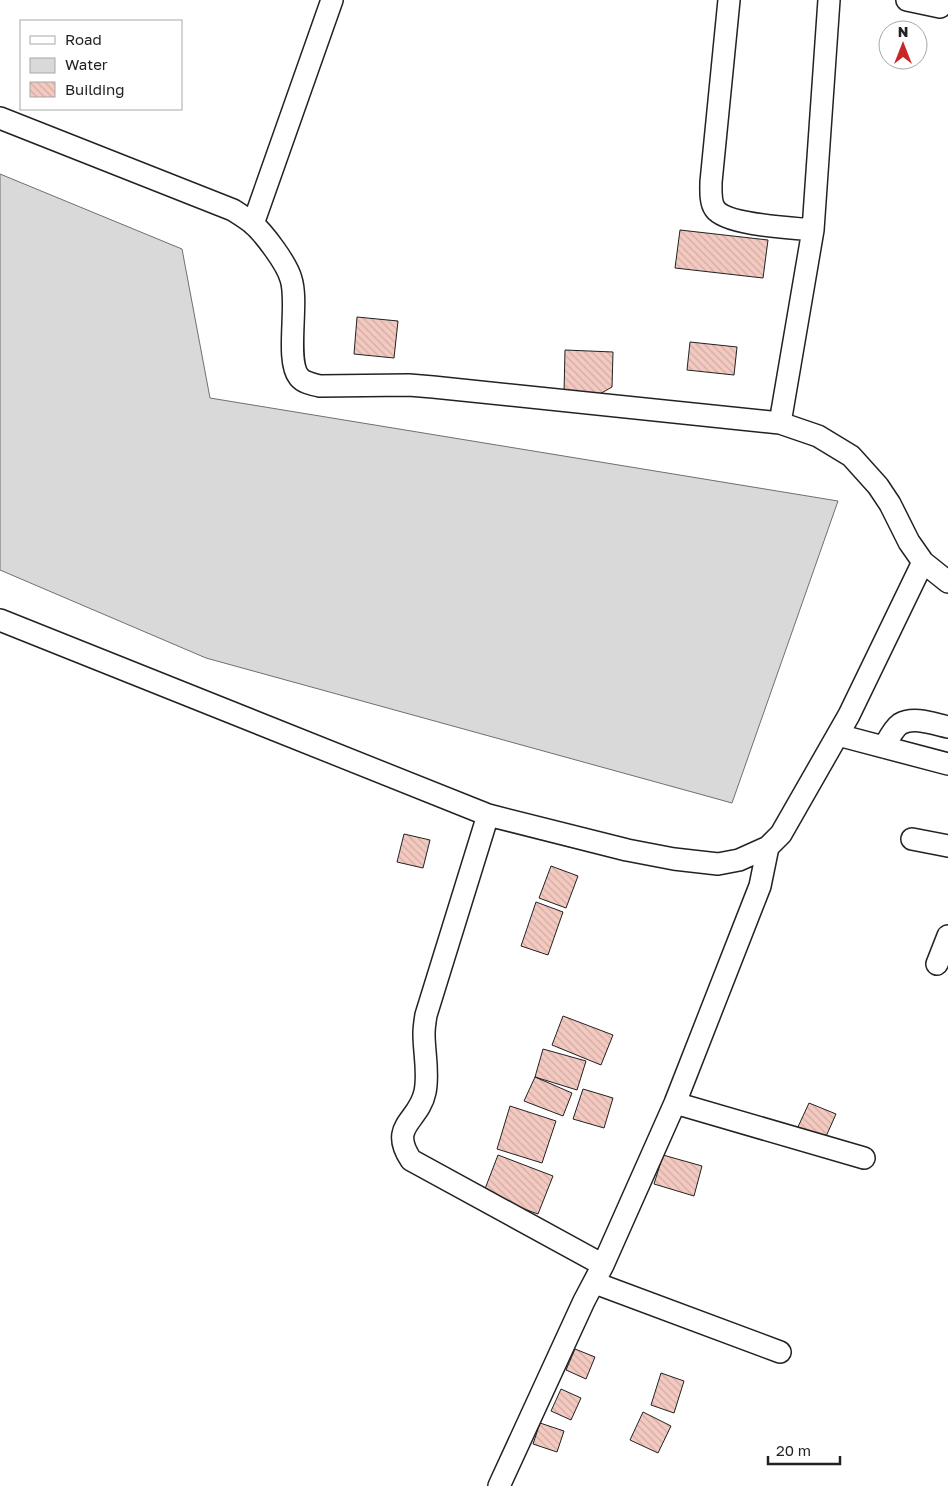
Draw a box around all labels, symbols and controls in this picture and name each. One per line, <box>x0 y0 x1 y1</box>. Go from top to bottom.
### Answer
legend <box>20 20 182 110</box>
north arrow <box>878 20 928 70</box>
text: N <box>898 23 908 40</box>
text: Road <box>65 30 102 48</box>
text: Water <box>65 55 108 73</box>
text: Building <box>65 80 125 98</box>
scale bar <box>768 1434 840 1466</box>
text: 20 m <box>776 1441 811 1459</box>

